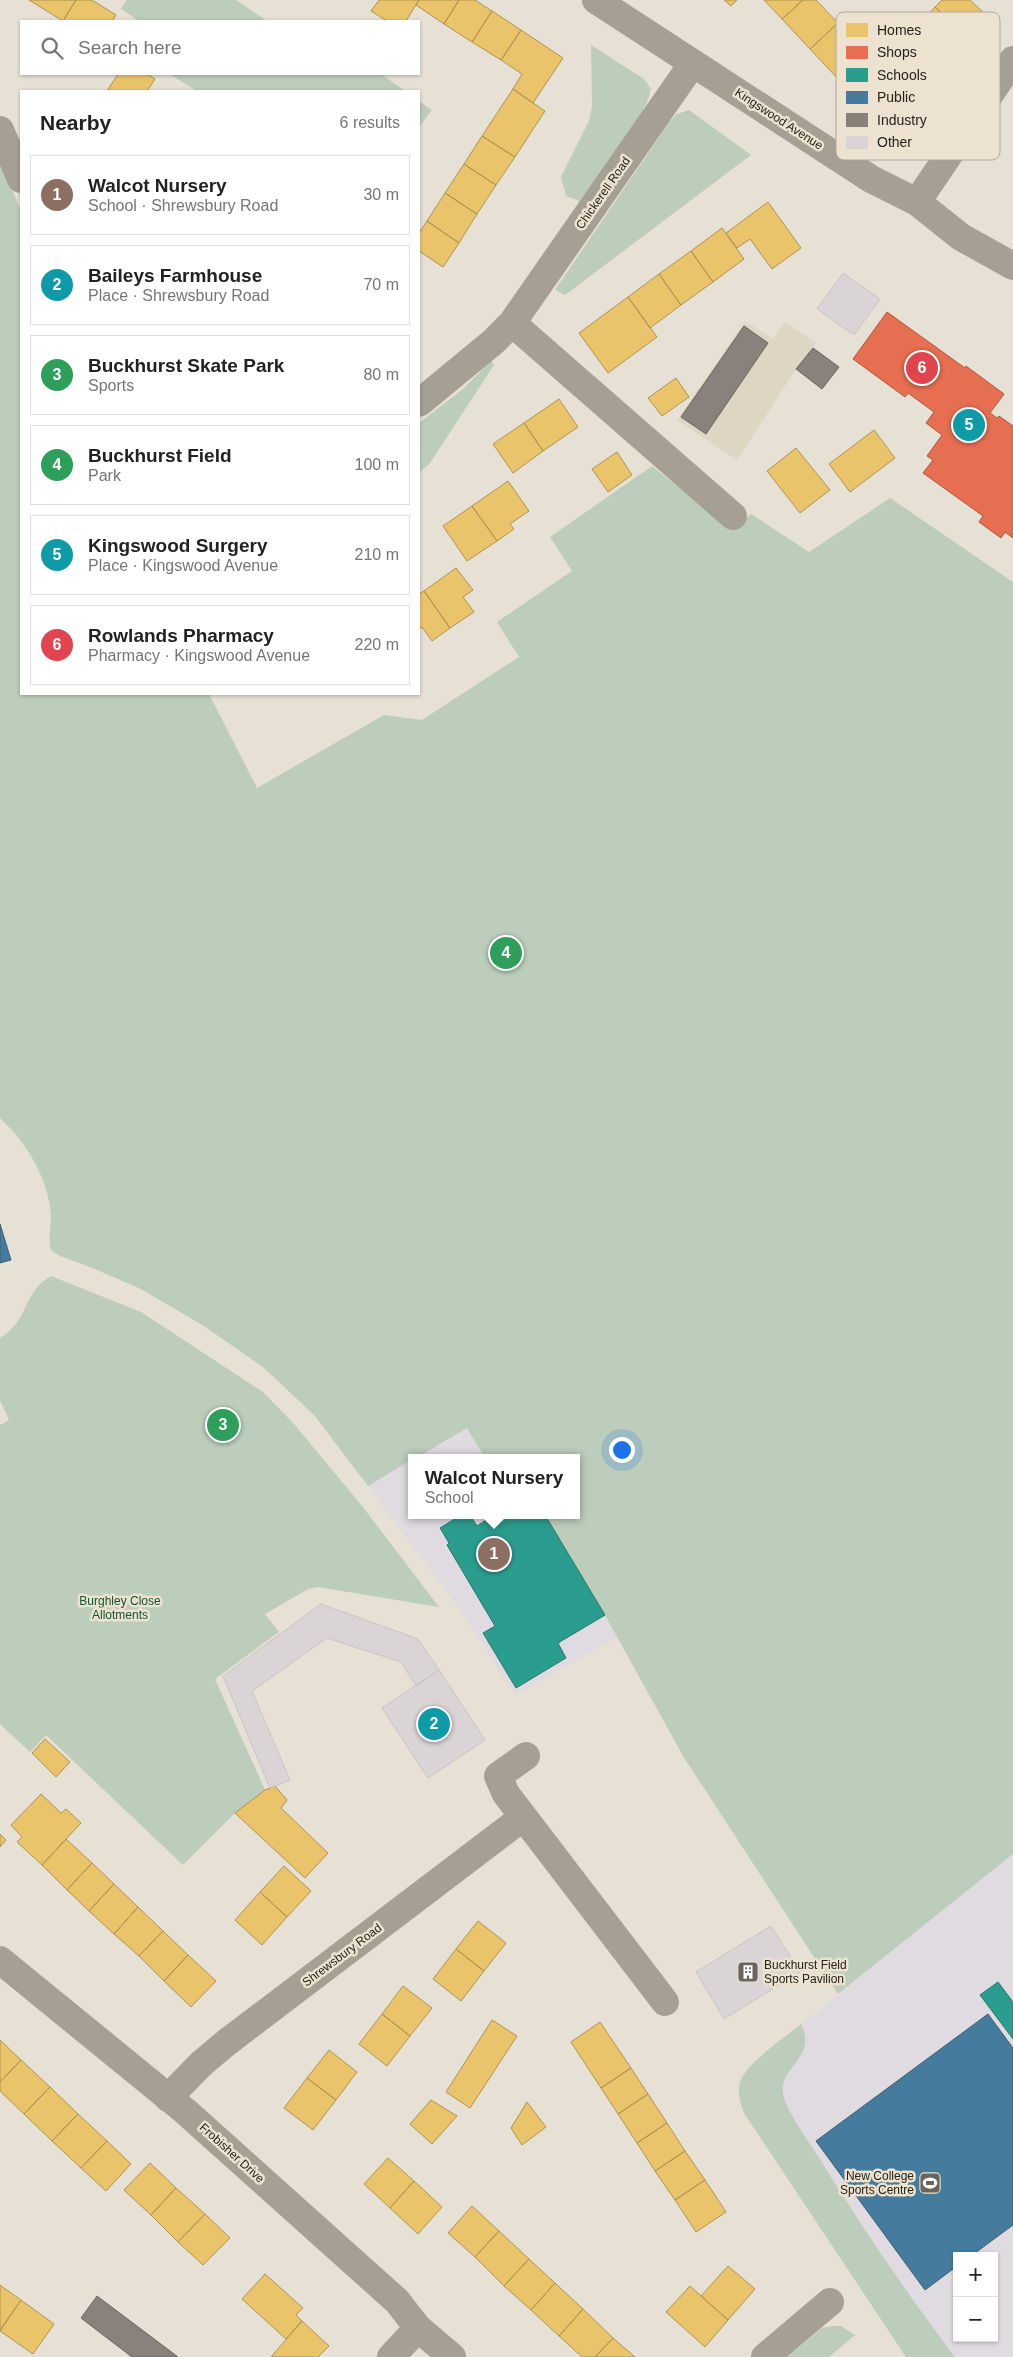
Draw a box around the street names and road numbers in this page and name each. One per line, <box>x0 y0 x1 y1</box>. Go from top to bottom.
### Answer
street label: Kingswood Avenue <box>732 85 826 153</box>
street label: Chickerell Road <box>573 154 633 232</box>
street label: Shrewsbury Road <box>300 1921 384 1989</box>
street label: Frobisher Drive <box>197 2120 267 2186</box>

